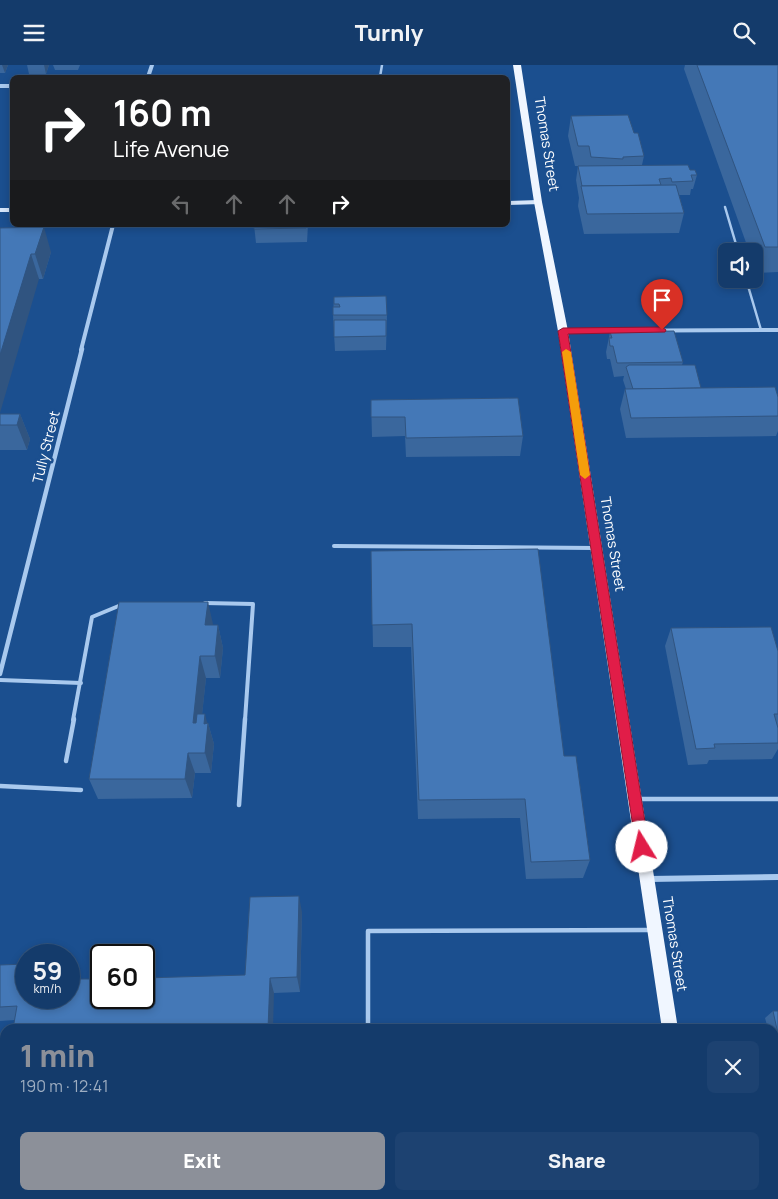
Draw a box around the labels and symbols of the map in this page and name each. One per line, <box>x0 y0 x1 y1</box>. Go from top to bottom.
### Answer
street label: Thomas Street <box>531 95 564 193</box>
pin <box>641 279 683 330</box>
street label: Tully Street <box>27 408 64 485</box>
street label: Thomas Street <box>597 495 630 593</box>
position arrow <box>615 820 667 872</box>
street label: Thomas Street <box>659 895 692 993</box>
speed limit sign: 60 <box>90 944 155 1009</box>

